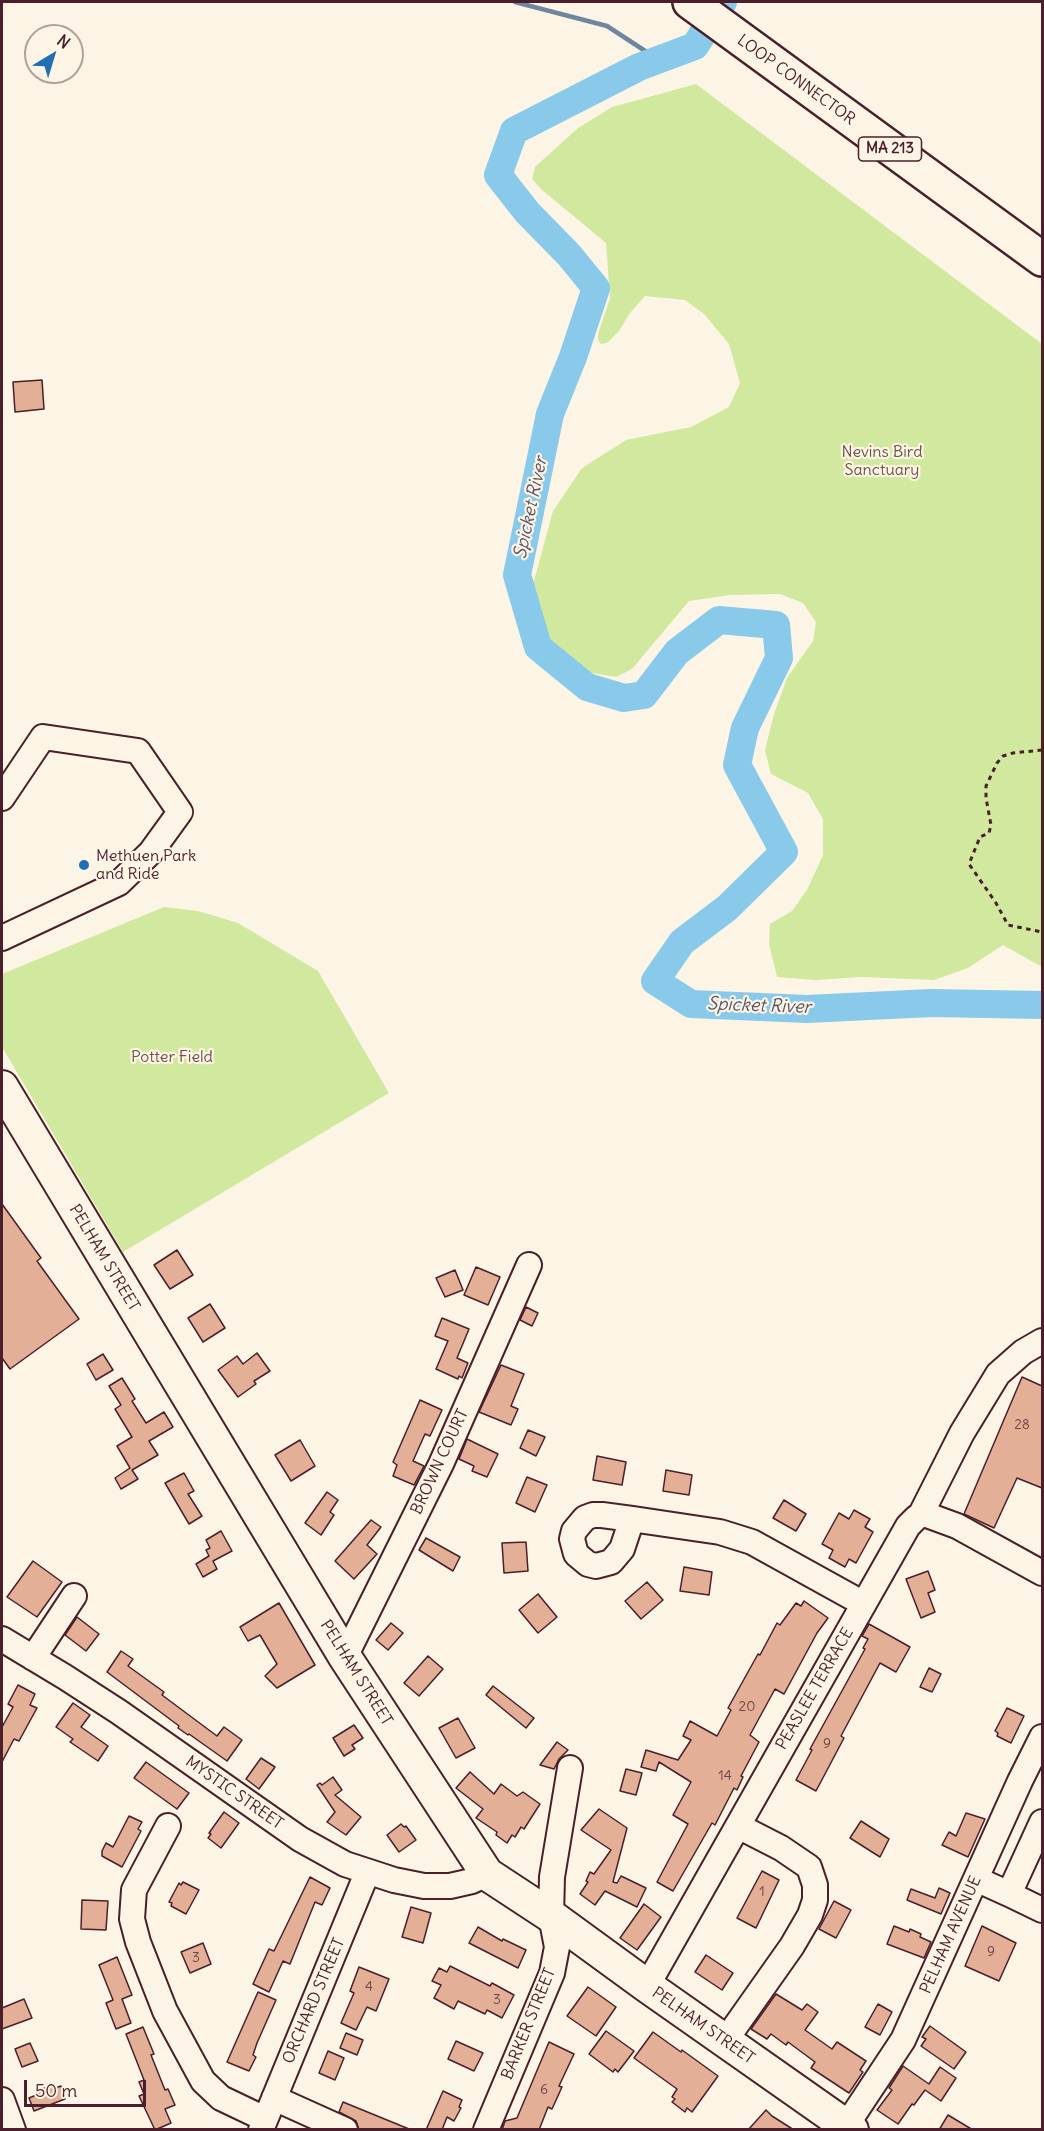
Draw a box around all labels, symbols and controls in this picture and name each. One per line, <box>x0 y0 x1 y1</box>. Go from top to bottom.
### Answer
north arrow <box>24 24 84 84</box>
text: N <box>53 30 74 53</box>
street label: LOOP CONNECTOR <box>733 31 859 129</box>
road number: MA 213 <box>858 137 922 161</box>
park label: Nevins Bird Sanctuary <box>841 442 923 480</box>
water label: Spicket River <box>510 455 552 561</box>
place label: Methuen Park and Ride <box>96 846 196 884</box>
marker: Methuen Park and Ride <box>77 858 91 872</box>
water label: Spicket River <box>707 993 811 1019</box>
park label: Potter Field <box>131 1047 213 1067</box>
street label: PELHAM STREET <box>65 1201 143 1315</box>
street label: BROWN COURT <box>407 1406 473 1518</box>
house number: 28 <box>1014 1417 1030 1433</box>
street label: PELHAM STREET <box>316 1617 396 1729</box>
street label: PEASLEE TERRACE <box>772 1625 858 1753</box>
house number: 20 <box>739 1699 755 1715</box>
house number: 9 <box>823 1736 831 1752</box>
street label: MYSTIC STREET <box>182 1752 286 1834</box>
house number: 14 <box>718 1768 732 1784</box>
street label: PELHAM AVENUE <box>916 1873 986 1997</box>
house number: 1 <box>759 1884 765 1900</box>
street label: ORCHARD STREET <box>279 1935 349 2067</box>
house number: 9 <box>987 1944 995 1960</box>
house number: 3 <box>192 1950 200 1966</box>
street label: BARKER STREET <box>498 1965 560 2083</box>
house number: 4 <box>365 1979 373 1995</box>
street label: PELHAM STREET <box>648 1983 758 2069</box>
house number: 3 <box>493 1992 501 2008</box>
scale bar <box>27 2068 148 2106</box>
text: 50 m <box>35 2079 77 2102</box>
house number: 6 <box>540 2082 548 2098</box>

